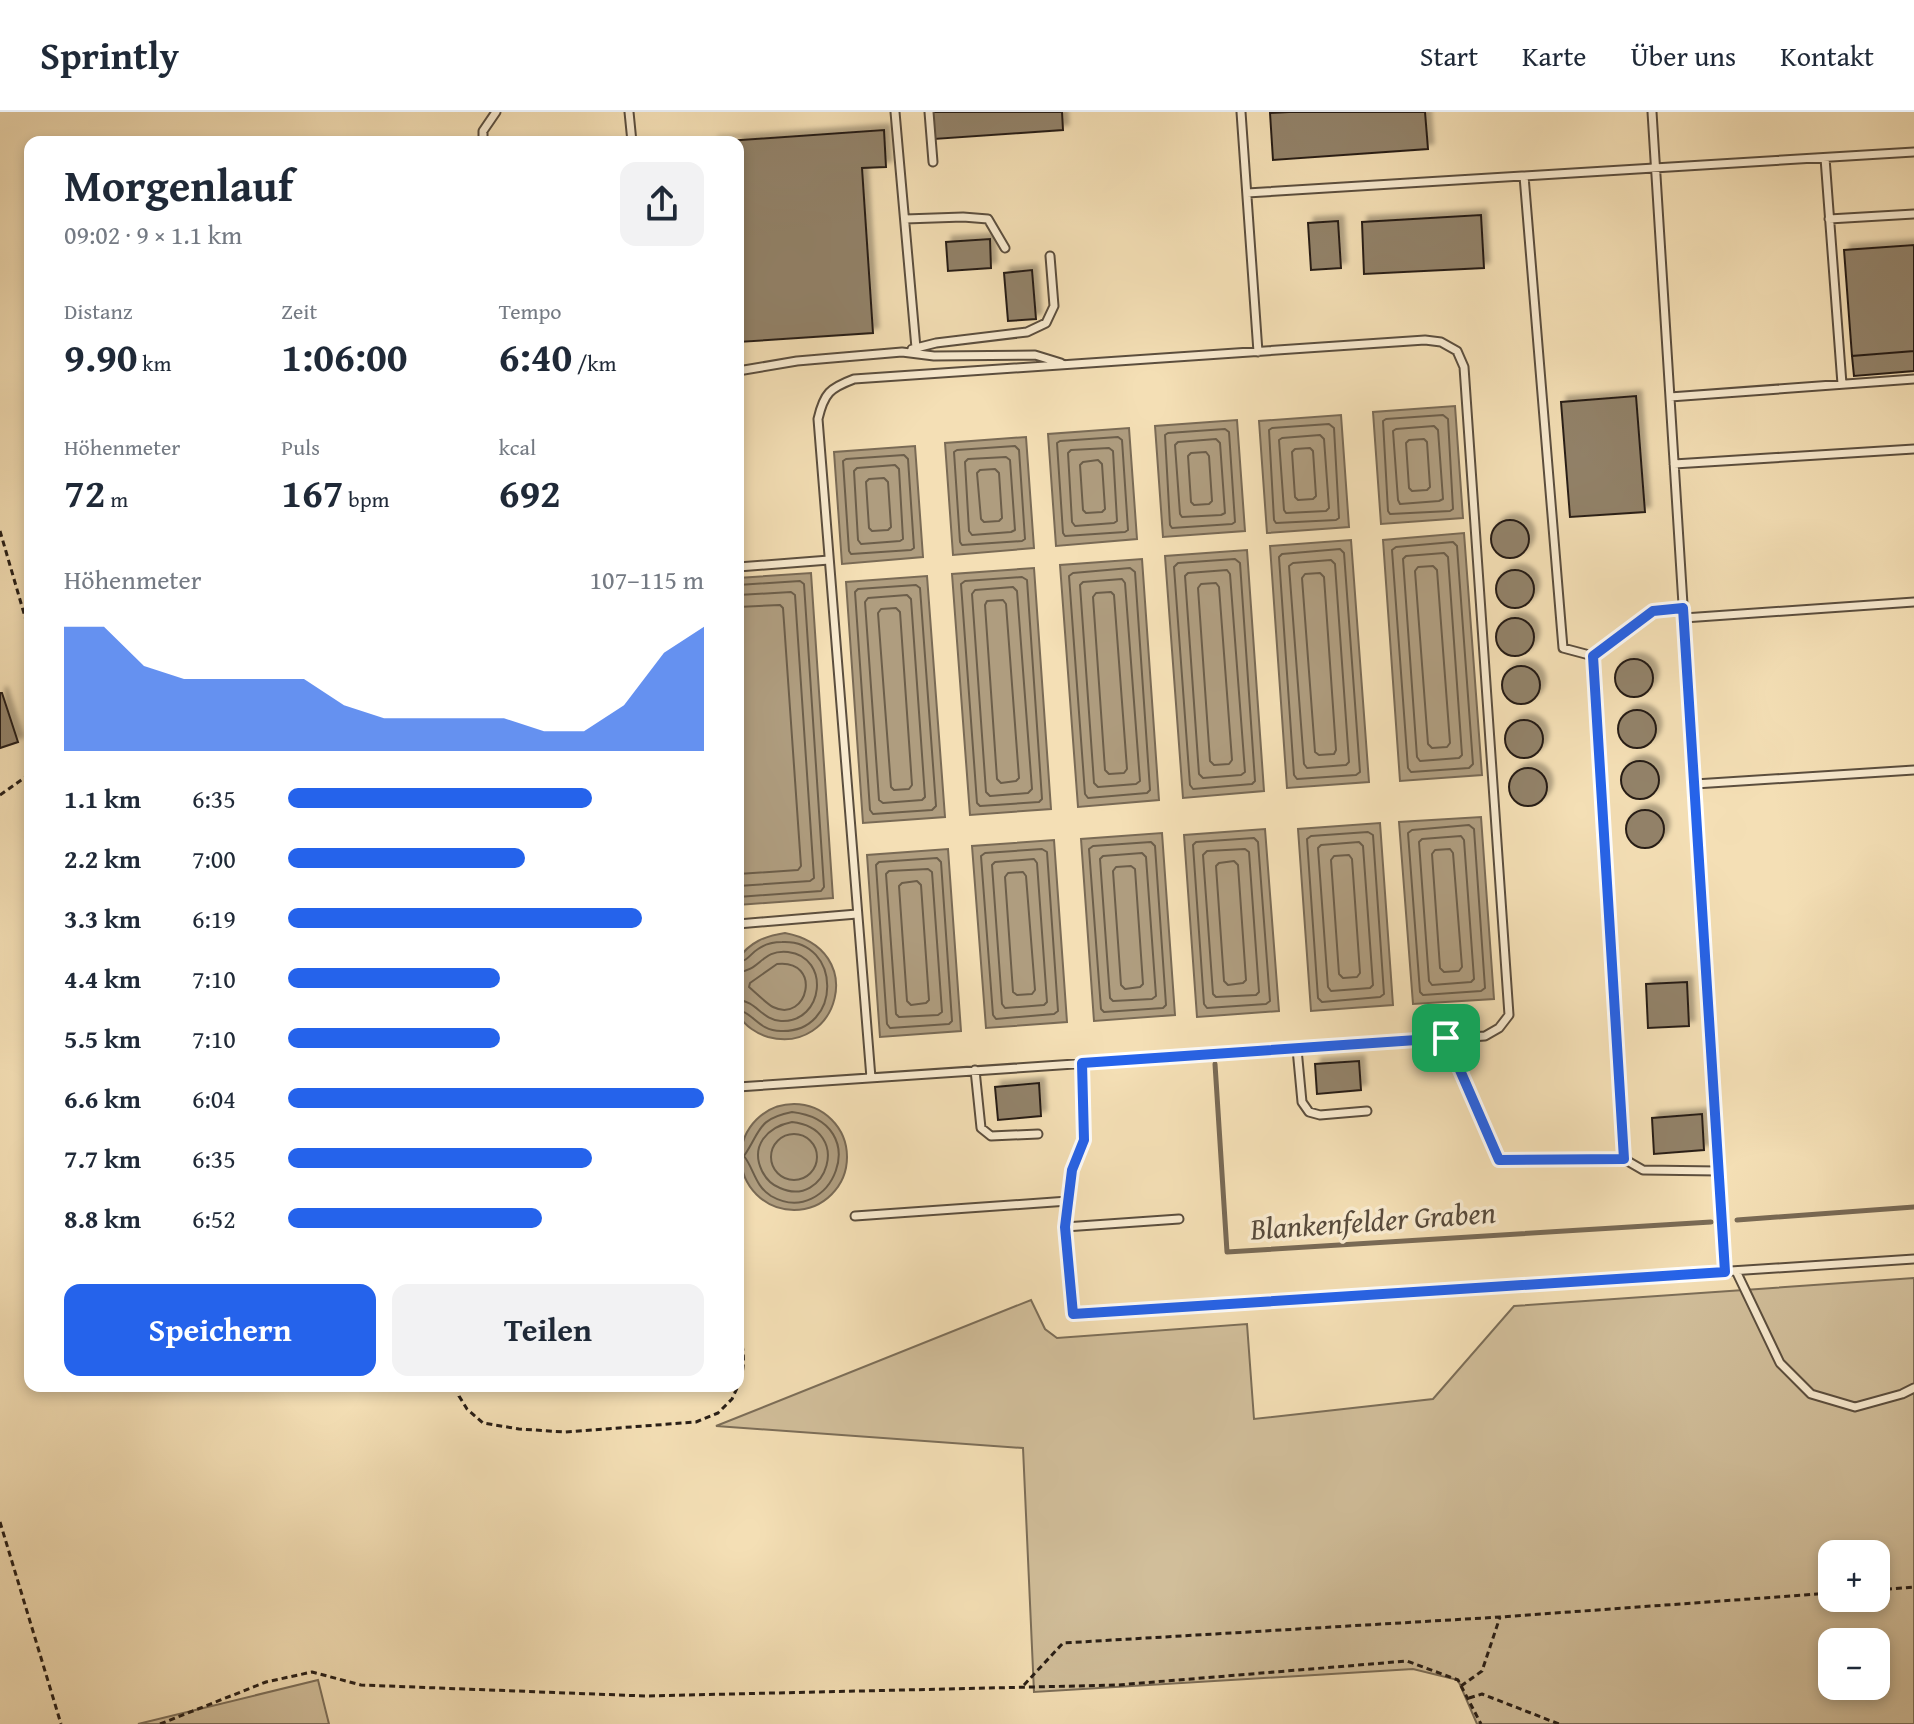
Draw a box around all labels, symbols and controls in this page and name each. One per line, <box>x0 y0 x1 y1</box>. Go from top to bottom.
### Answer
text: Sprintly <box>40 27 179 83</box>
text: Start <box>1420 35 1478 76</box>
text: Karte <box>1522 35 1586 76</box>
text: Über uns <box>1630 35 1736 76</box>
text: Kontakt <box>1780 35 1874 76</box>
text: Morgenlauf <box>64 153 293 217</box>
button: share <box>620 162 704 246</box>
text: 09:02 · 9 × 1.1 km <box>64 215 242 254</box>
text: Distanz <box>64 295 132 327</box>
text: Zeit <box>281 295 317 327</box>
text: Tempo <box>499 295 562 327</box>
text: 9.90 <box>64 327 137 386</box>
text: 1:06:00 <box>281 327 408 386</box>
text: 6:40 <box>499 327 572 386</box>
text: km <box>137 347 171 379</box>
text: /km <box>572 347 617 379</box>
text: Höhenmeter <box>64 431 180 463</box>
text: Puls <box>281 431 320 463</box>
text: kcal <box>499 431 536 463</box>
text: 72 <box>64 463 105 522</box>
text: 167 <box>281 463 344 522</box>
text: 692 <box>499 463 561 522</box>
text: m <box>105 483 128 515</box>
text: bpm <box>344 483 390 515</box>
text: Höhenmeter <box>64 560 201 599</box>
text: 107–115 m <box>590 560 704 599</box>
text: 1.1 km <box>64 779 141 818</box>
text: 6:35 <box>192 779 236 818</box>
text: 2.2 km <box>64 839 141 878</box>
text: 7:00 <box>192 839 236 878</box>
text: 3.3 km <box>64 899 141 938</box>
text: 6:19 <box>192 899 236 938</box>
text: 4.4 km <box>64 959 141 998</box>
text: 7:10 <box>192 959 236 998</box>
pin <box>1412 1004 1480 1072</box>
icon: arrive <box>1424 1016 1468 1060</box>
text: 5.5 km <box>64 1019 141 1058</box>
text: 7:10 <box>192 1019 236 1058</box>
text: 6.6 km <box>64 1079 141 1118</box>
text: 6:04 <box>192 1079 236 1118</box>
text: 7.7 km <box>64 1139 141 1178</box>
text: 6:35 <box>192 1139 236 1178</box>
water label: Blankenfelder Graben <box>1248 1189 1497 1251</box>
text: 8.8 km <box>64 1199 141 1238</box>
text: 6:52 <box>192 1199 236 1238</box>
button: Speichern <box>64 1284 376 1376</box>
button: Teilen <box>392 1284 704 1376</box>
map controls <box>1818 1540 1890 1700</box>
button: + <box>1818 1540 1890 1612</box>
button: − <box>1818 1628 1890 1700</box>

